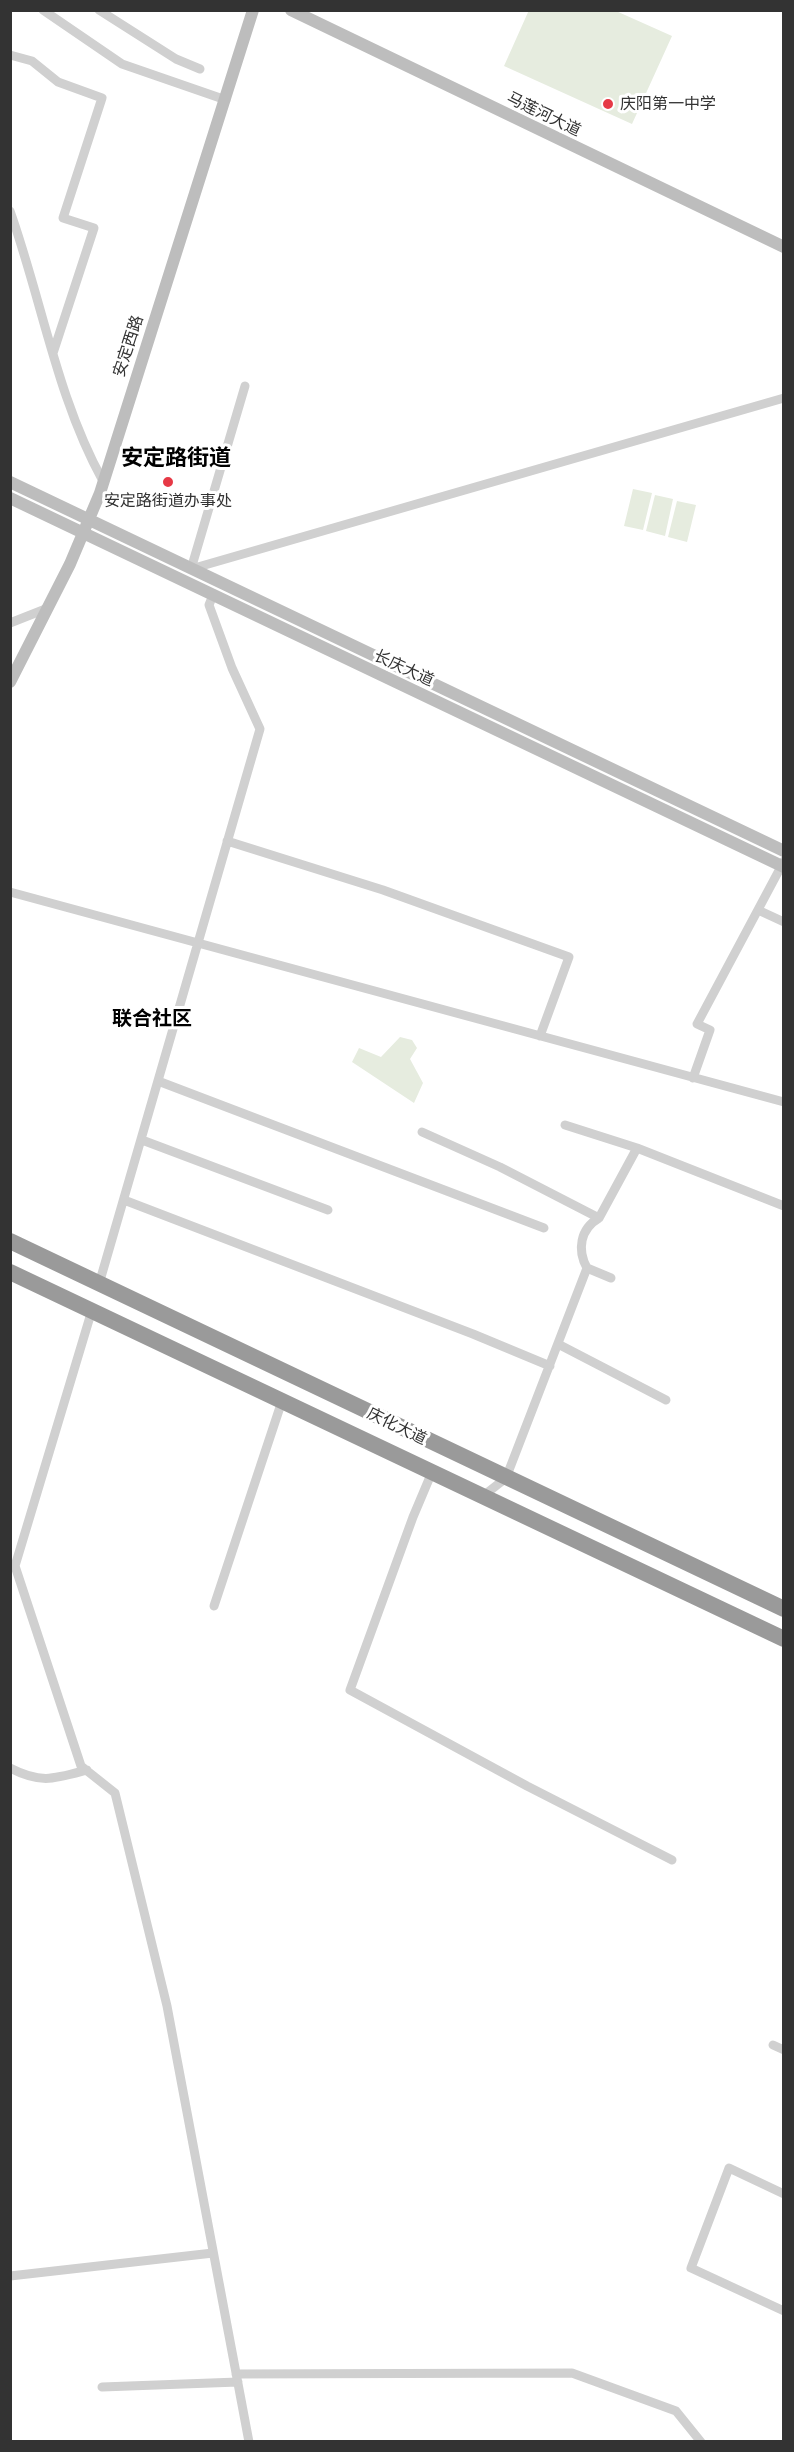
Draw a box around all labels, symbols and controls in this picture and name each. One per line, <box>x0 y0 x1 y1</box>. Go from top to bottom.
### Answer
street label: 马莲河大道 <box>504 88 584 140</box>
place label: 庆阳第一中学 <box>620 94 716 114</box>
marker: 庆阳第一中学 <box>601 97 615 111</box>
street label: 安定西路 <box>109 313 147 379</box>
district label: 安定路街道 <box>121 445 231 471</box>
marker: 安定路街道办事处 <box>161 475 175 489</box>
place label: 安定路街道办事处 <box>104 491 232 511</box>
street label: 长庆大道 <box>371 646 437 690</box>
district label: 联合社区 <box>112 1006 192 1030</box>
street label: 庆化大道 <box>364 1403 430 1449</box>

